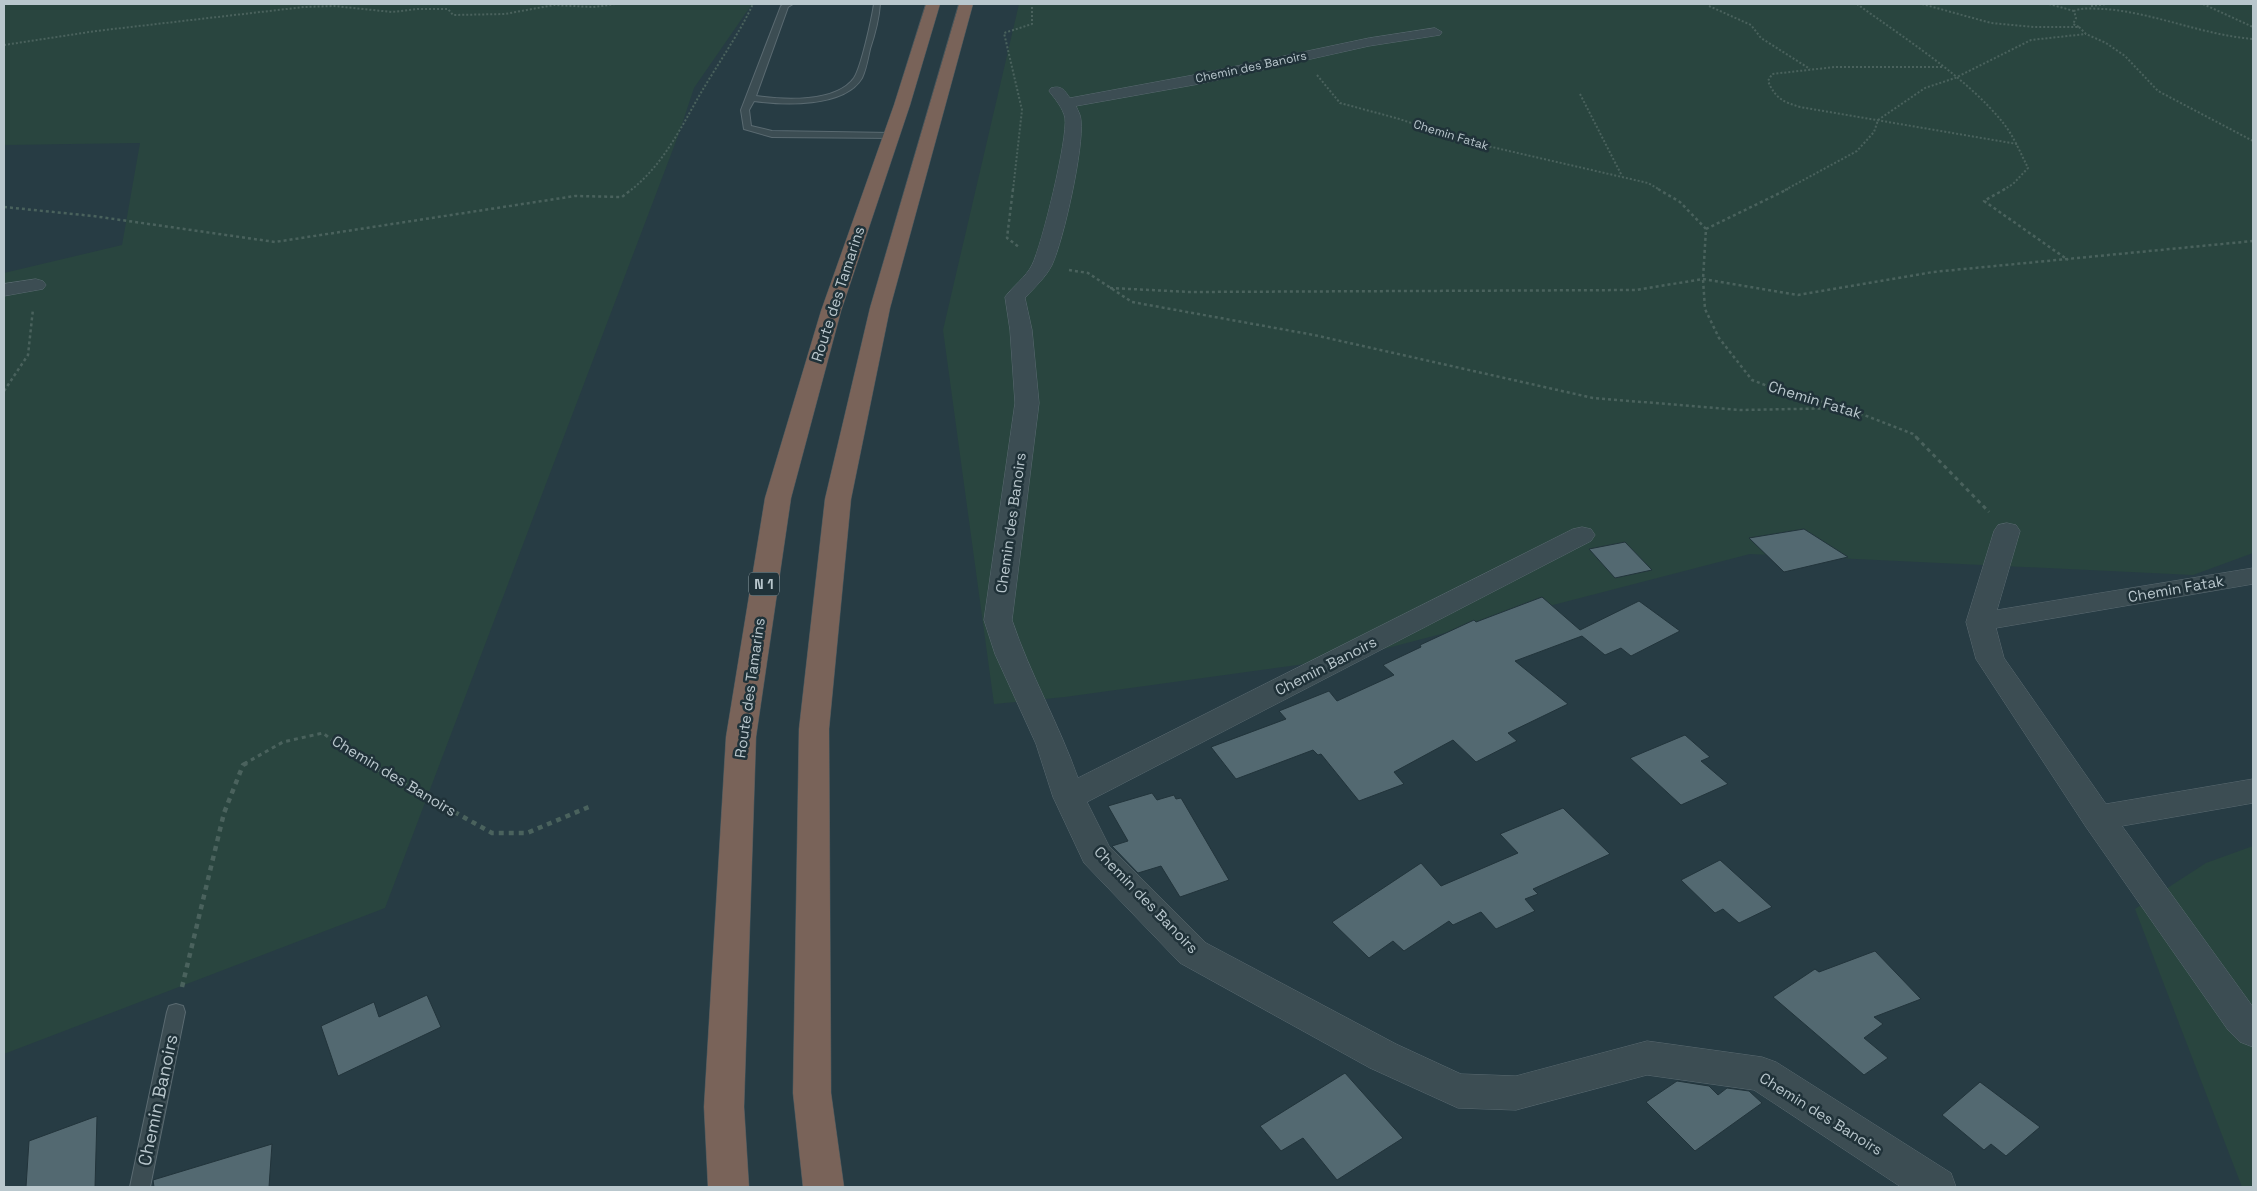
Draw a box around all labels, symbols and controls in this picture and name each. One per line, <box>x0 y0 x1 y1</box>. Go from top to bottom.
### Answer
street label: Chemin des Banoirs <box>1194 47 1308 87</box>
street label: Chemin Fatak <box>1412 116 1491 154</box>
street label: Route des Tamarins <box>807 224 868 364</box>
street label: Chemin Fatak <box>1766 376 1864 423</box>
street label: Chemin des Banoirs <box>991 451 1030 594</box>
street label: Chemin Fatak <box>2126 571 2225 606</box>
road number: N 1 <box>749 572 779 596</box>
street label: Route des Tamarins <box>730 617 769 759</box>
street label: Chemin Banoirs <box>1272 632 1380 699</box>
street label: Chemin des Banoirs <box>329 731 460 820</box>
street label: Chemin des Banoirs <box>1090 842 1202 957</box>
street label: Chemin Banoirs <box>132 1032 183 1168</box>
street label: Chemin des Banoirs <box>1756 1068 1886 1159</box>

